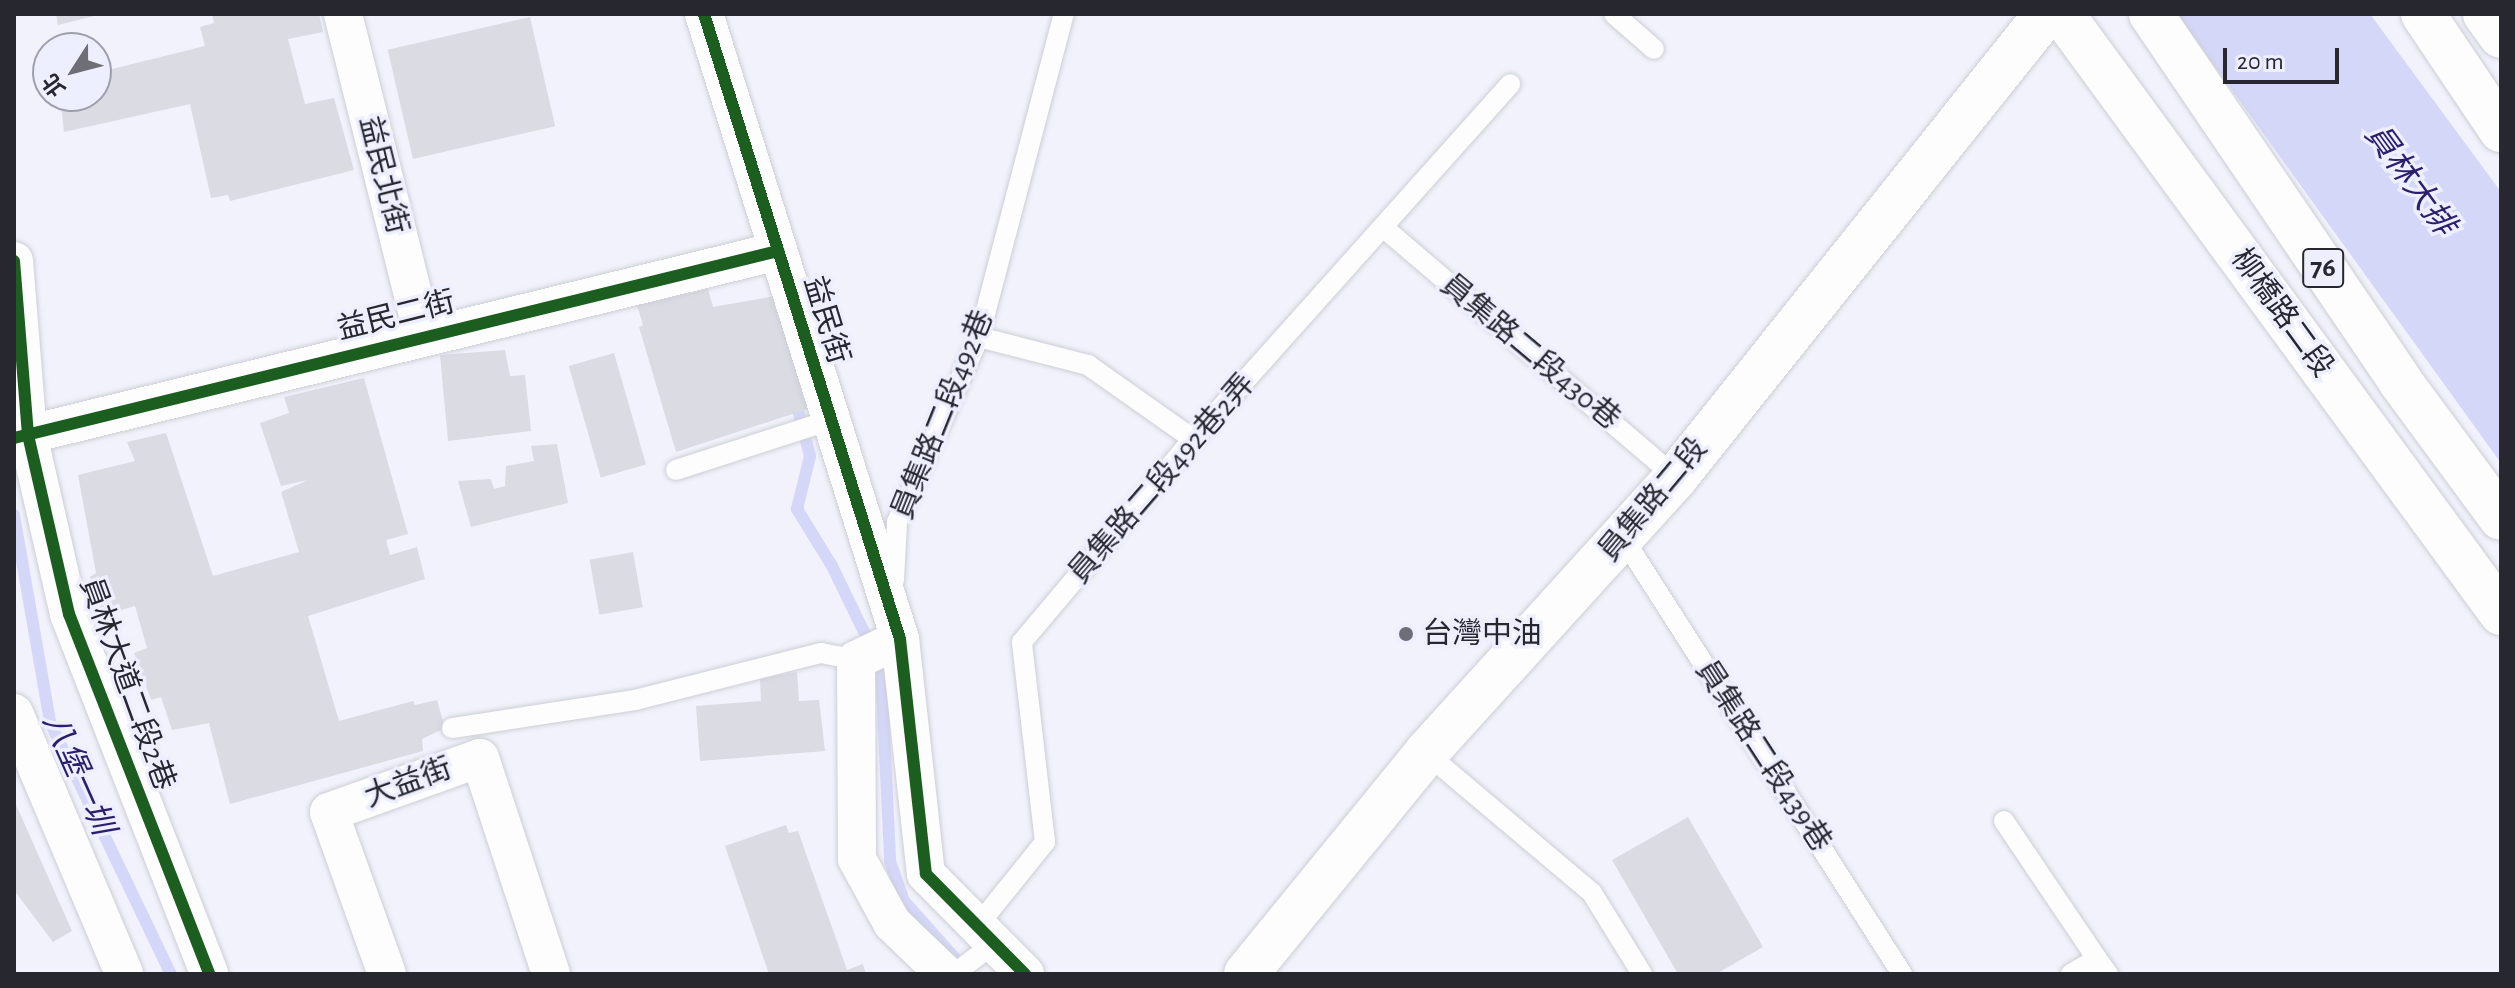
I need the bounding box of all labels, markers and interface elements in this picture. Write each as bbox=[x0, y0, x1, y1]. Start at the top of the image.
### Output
north arrow bbox=[32, 32, 112, 112]
scale bar bbox=[2227, 32, 2343, 82]
text: 20 m bbox=[2237, 50, 2284, 74]
text: 北 bbox=[39, 70, 70, 100]
street label: 益民北街 bbox=[351, 112, 415, 238]
water label: 員林大排 bbox=[2357, 117, 2463, 243]
street label: 柳橋路二段 bbox=[2223, 242, 2341, 384]
road number: 76 bbox=[2301, 244, 2345, 292]
street label: 員集路二段430巷 bbox=[1433, 267, 1627, 437]
street label: 益民街 bbox=[796, 272, 856, 368]
street label: 益民二街 bbox=[333, 284, 459, 348]
street label: 員集路二段492巷 bbox=[885, 305, 1001, 525]
street label: 員集路二段492巷2弄 bbox=[1061, 367, 1263, 591]
street label: 員集路二段 bbox=[1591, 431, 1715, 569]
street label: 員林大道二段2巷 bbox=[72, 573, 182, 795]
place label: 台灣中油 bbox=[1422, 616, 1542, 652]
marker: 台灣中油 bbox=[1397, 625, 1415, 643]
street label: 員集路二段439巷 bbox=[1688, 654, 1838, 858]
water label: 八堡一圳 bbox=[34, 708, 122, 840]
street label: 大益街 bbox=[360, 751, 456, 815]

